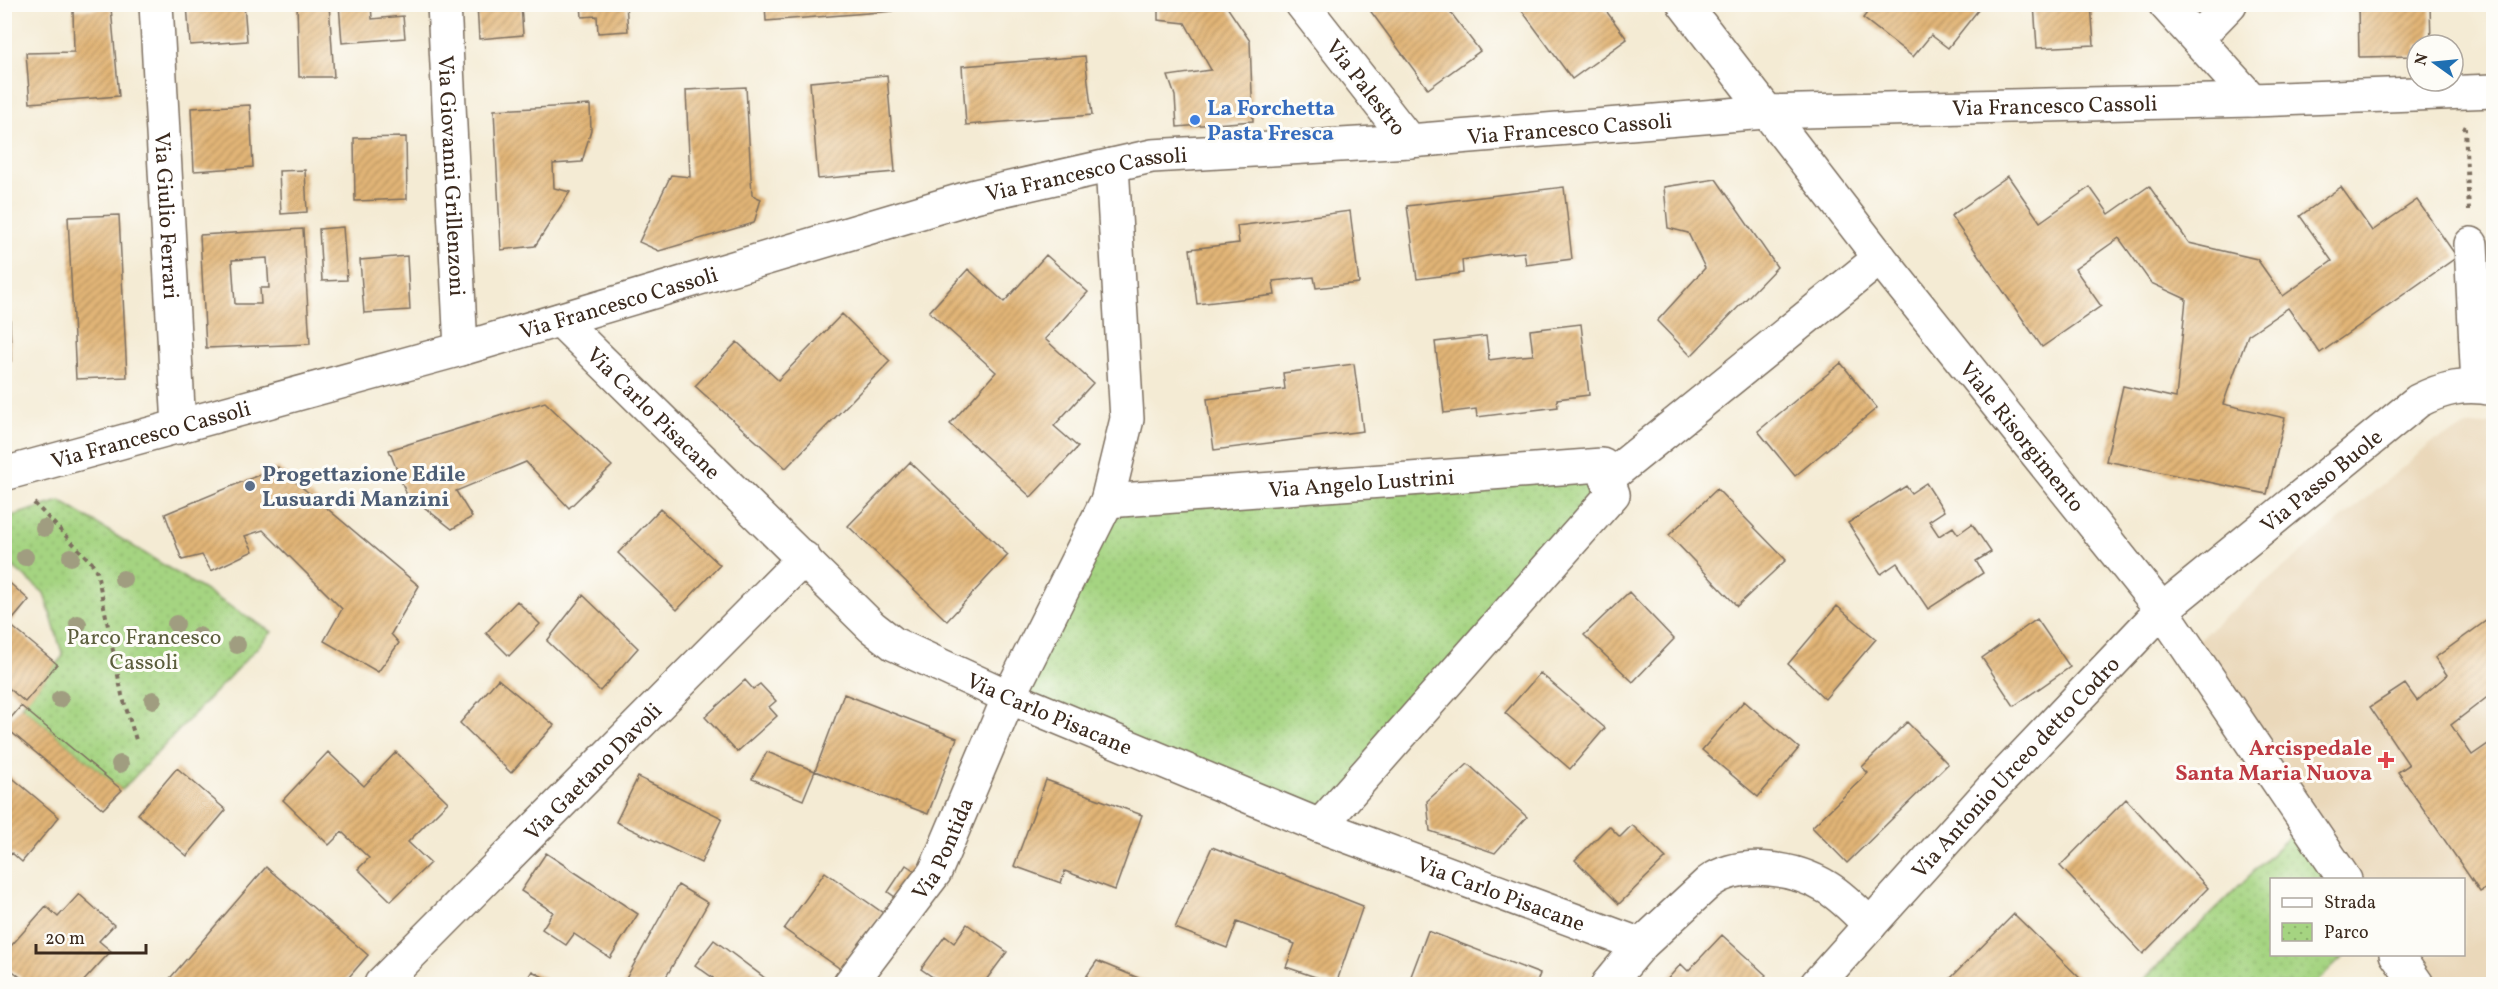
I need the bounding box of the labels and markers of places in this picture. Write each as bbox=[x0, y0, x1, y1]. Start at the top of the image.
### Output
place label: La Forchetta Pasta Fresca bbox=[1207, 94, 1335, 150]
marker: La Forchetta Pasta Fresca bbox=[1188, 113, 1202, 127]
place label: Progettazione Edile Lusuardi Manzini bbox=[262, 460, 465, 516]
marker: Progettazione Edile Lusuardi Manzini bbox=[243, 479, 257, 493]
place label: Arcispedale Santa Maria Nuova bbox=[2175, 734, 2372, 790]
marker: Arcispedale Santa Maria Nuova bbox=[2377, 751, 2395, 769]

